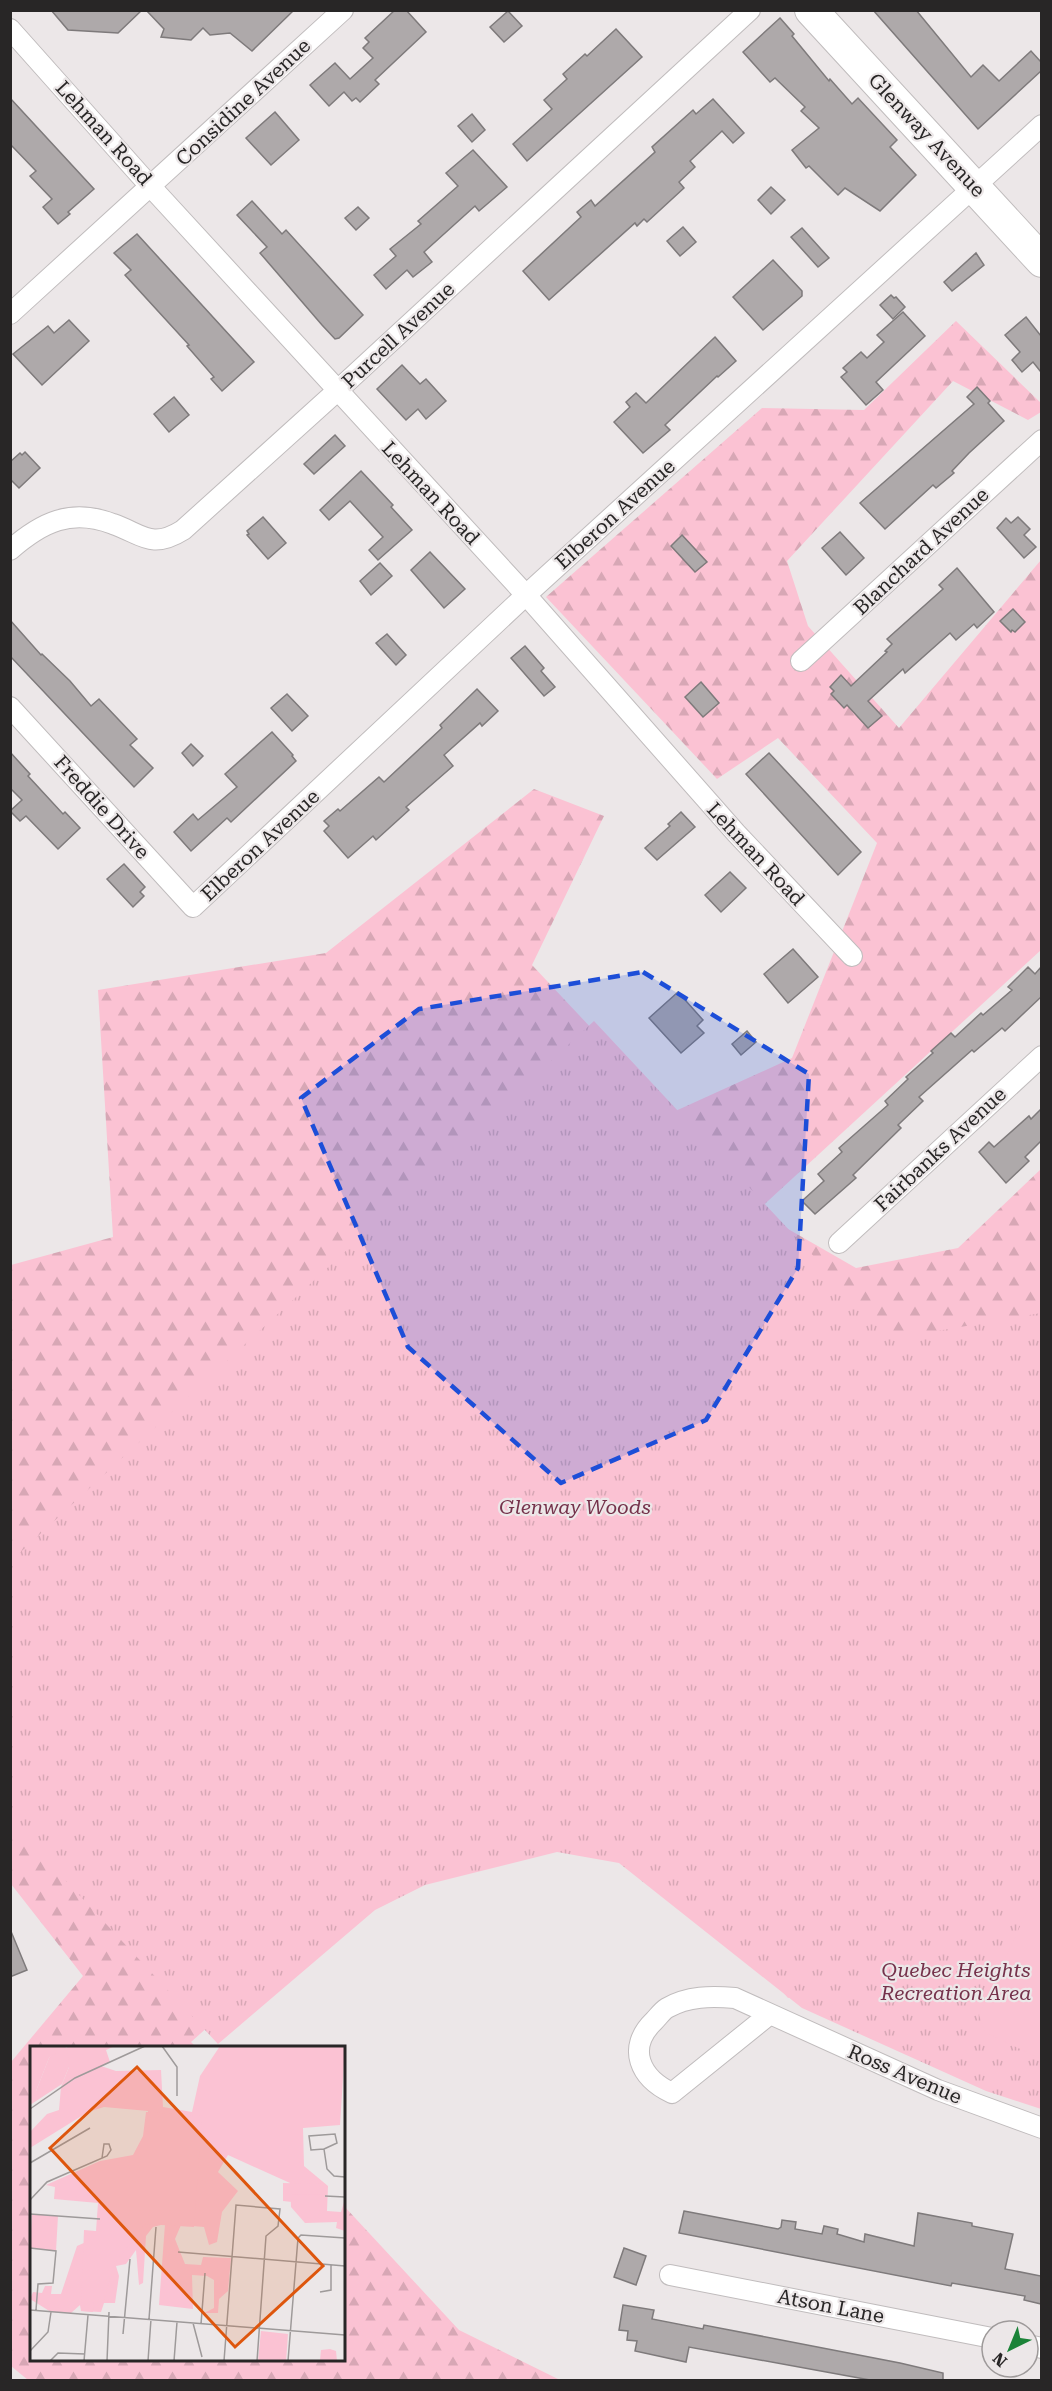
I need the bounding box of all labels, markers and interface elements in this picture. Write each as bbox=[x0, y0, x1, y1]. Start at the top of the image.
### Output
street label: Considine Avenue bbox=[171, 33, 315, 171]
street label: Glenway Avenue bbox=[863, 68, 991, 202]
street label: Lehman Road bbox=[51, 76, 157, 190]
street label: Purcell Avenue bbox=[337, 277, 459, 393]
street label: Lehman Road bbox=[377, 436, 485, 550]
street label: Elberon Avenue bbox=[550, 454, 680, 574]
street label: Blanchard Avenue bbox=[849, 482, 993, 620]
street label: Freddie Drive bbox=[49, 750, 155, 864]
street label: Elberon Avenue bbox=[196, 784, 324, 906]
street label: Lehman Road bbox=[702, 797, 810, 911]
street label: Fairbanks Avenue bbox=[869, 1082, 1011, 1216]
park label: Glenway Woods bbox=[499, 1495, 651, 1519]
park label: Quebec Heights Recreation Area bbox=[880, 1958, 1031, 2005]
street label: Ross Avenue bbox=[844, 2039, 966, 2109]
inset map bbox=[30, 2046, 345, 2361]
street label: Atson Lane bbox=[776, 2284, 886, 2328]
north arrow bbox=[980, 2319, 1040, 2379]
text: N bbox=[989, 2348, 1011, 2371]

